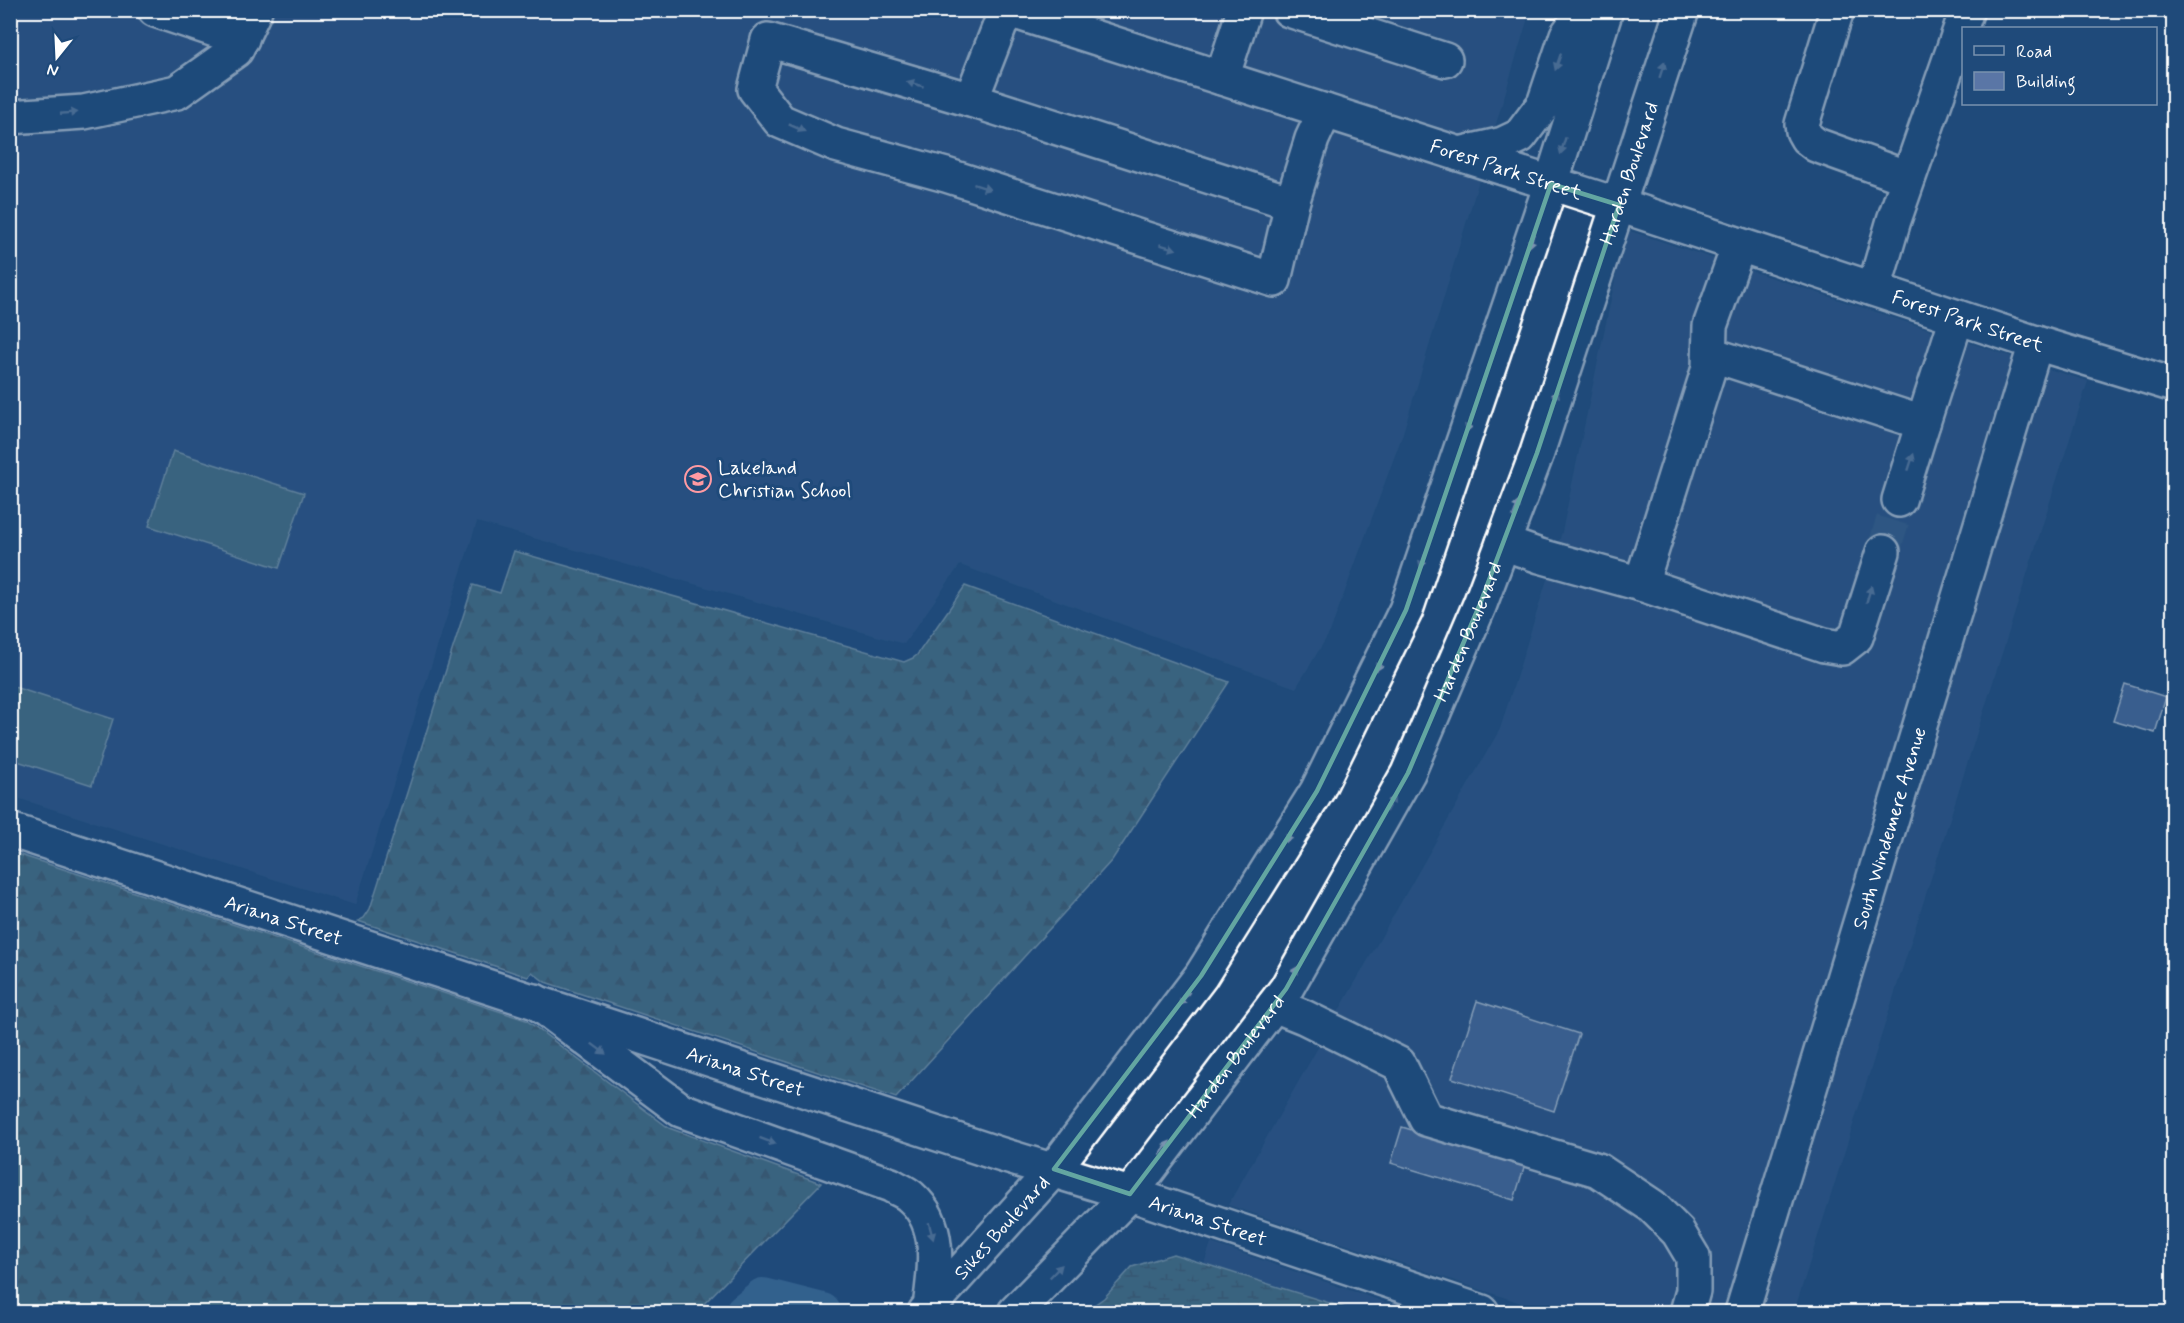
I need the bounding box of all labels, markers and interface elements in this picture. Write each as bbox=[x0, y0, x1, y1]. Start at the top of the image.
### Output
north arrow bbox=[27, 27, 87, 87]
legend bbox=[1962, 27, 2157, 105]
text: Road bbox=[2016, 40, 2052, 64]
one-way arrow bbox=[1553, 53, 1563, 71]
text: N bbox=[45, 58, 61, 81]
one-way arrow bbox=[1658, 61, 1668, 79]
text: Building bbox=[2016, 70, 2076, 96]
one-way arrow bbox=[906, 79, 924, 88]
street label: Harden Boulevard bbox=[1594, 99, 1666, 249]
one-way arrow bbox=[59, 108, 78, 118]
one-way arrow bbox=[788, 123, 806, 133]
street label: Forest Park Street bbox=[1426, 133, 1585, 207]
one-way arrow bbox=[1558, 137, 1567, 155]
one-way arrow bbox=[973, 183, 991, 192]
one-way arrow bbox=[1527, 230, 1536, 248]
one-way arrow bbox=[1159, 243, 1177, 252]
street label: Forest Park Street bbox=[1888, 284, 2047, 360]
one-way arrow bbox=[1551, 389, 1561, 407]
one-way arrow bbox=[1464, 415, 1474, 433]
one-way arrow bbox=[1907, 453, 1916, 471]
place label: Lakeland Christian School bbox=[718, 455, 851, 505]
school or university icon: Lakeland Christian School bbox=[683, 464, 713, 494]
one-way arrow bbox=[1511, 500, 1521, 518]
one-way arrow bbox=[1418, 551, 1428, 569]
street label: Harden Boulevard bbox=[1428, 558, 1510, 706]
one-way arrow bbox=[1865, 585, 1875, 603]
one-way arrow bbox=[1376, 654, 1385, 671]
street label: South Windemere Avenue bbox=[1847, 724, 1934, 933]
one-way arrow bbox=[1385, 796, 1395, 813]
one-way arrow bbox=[1284, 827, 1295, 843]
street label: Ariana Street bbox=[221, 889, 346, 953]
one-way arrow bbox=[1289, 966, 1299, 983]
street label: Harden Boulevard bbox=[1180, 990, 1292, 1124]
one-way arrow bbox=[1178, 991, 1190, 1006]
street label: Ariana Street bbox=[683, 1040, 808, 1104]
one-way arrow bbox=[591, 1042, 606, 1054]
one-way arrow bbox=[759, 1137, 777, 1147]
one-way arrow bbox=[1159, 1140, 1171, 1155]
street label: Sikes Boulevard bbox=[948, 1170, 1057, 1286]
street label: Ariana Street bbox=[1145, 1189, 1270, 1254]
one-way arrow bbox=[927, 1222, 937, 1240]
one-way arrow bbox=[1049, 1263, 1063, 1278]

